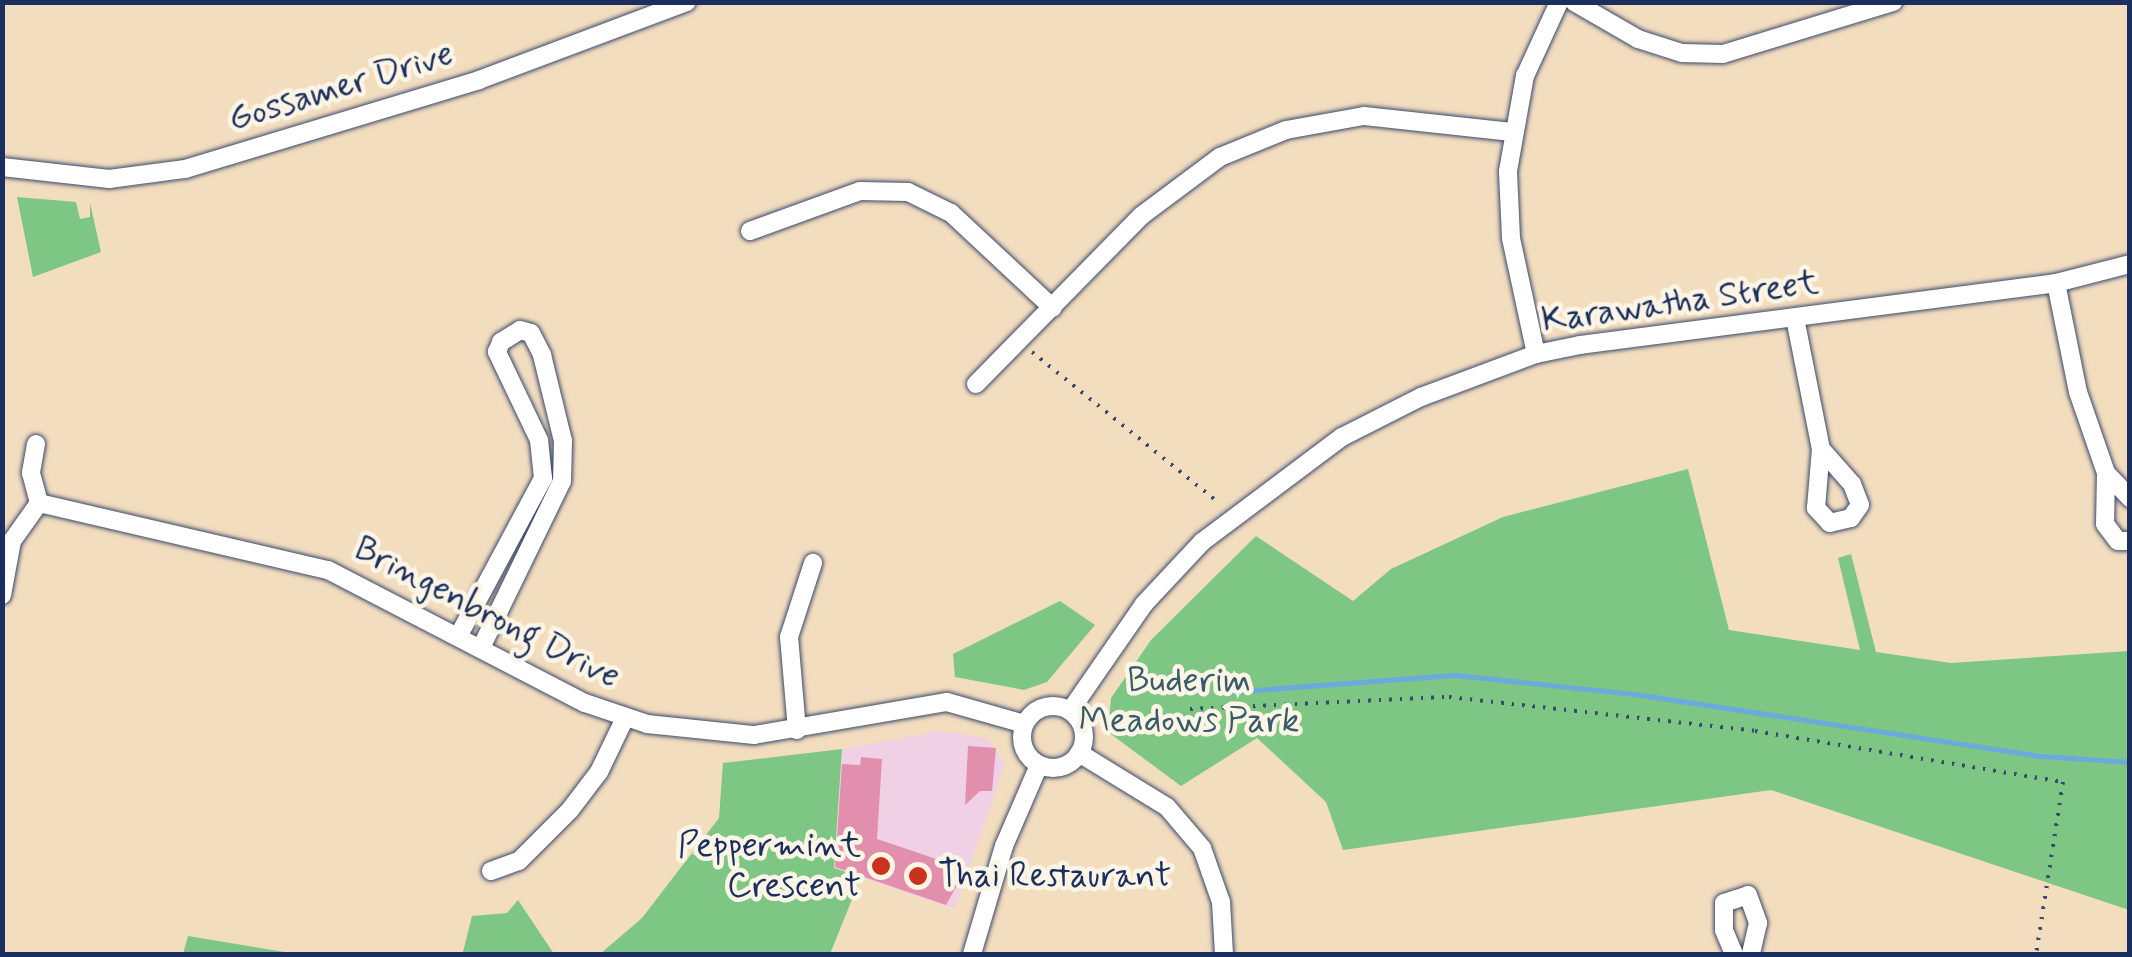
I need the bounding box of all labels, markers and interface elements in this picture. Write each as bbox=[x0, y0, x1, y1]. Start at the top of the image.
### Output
street label: Gossamer Drive bbox=[225, 33, 457, 141]
street label: Karawatha Street bbox=[1539, 262, 1821, 342]
street label: Bringenbrong Drive bbox=[348, 528, 626, 698]
park label: Buderim Meadows Park bbox=[1080, 660, 1298, 742]
place label: Peppermint Crescent bbox=[678, 825, 861, 907]
marker: Peppermint Crescent bbox=[870, 855, 892, 877]
place label: Thai Restaurant bbox=[938, 855, 1172, 897]
marker: Thai Restaurant bbox=[907, 865, 929, 887]

